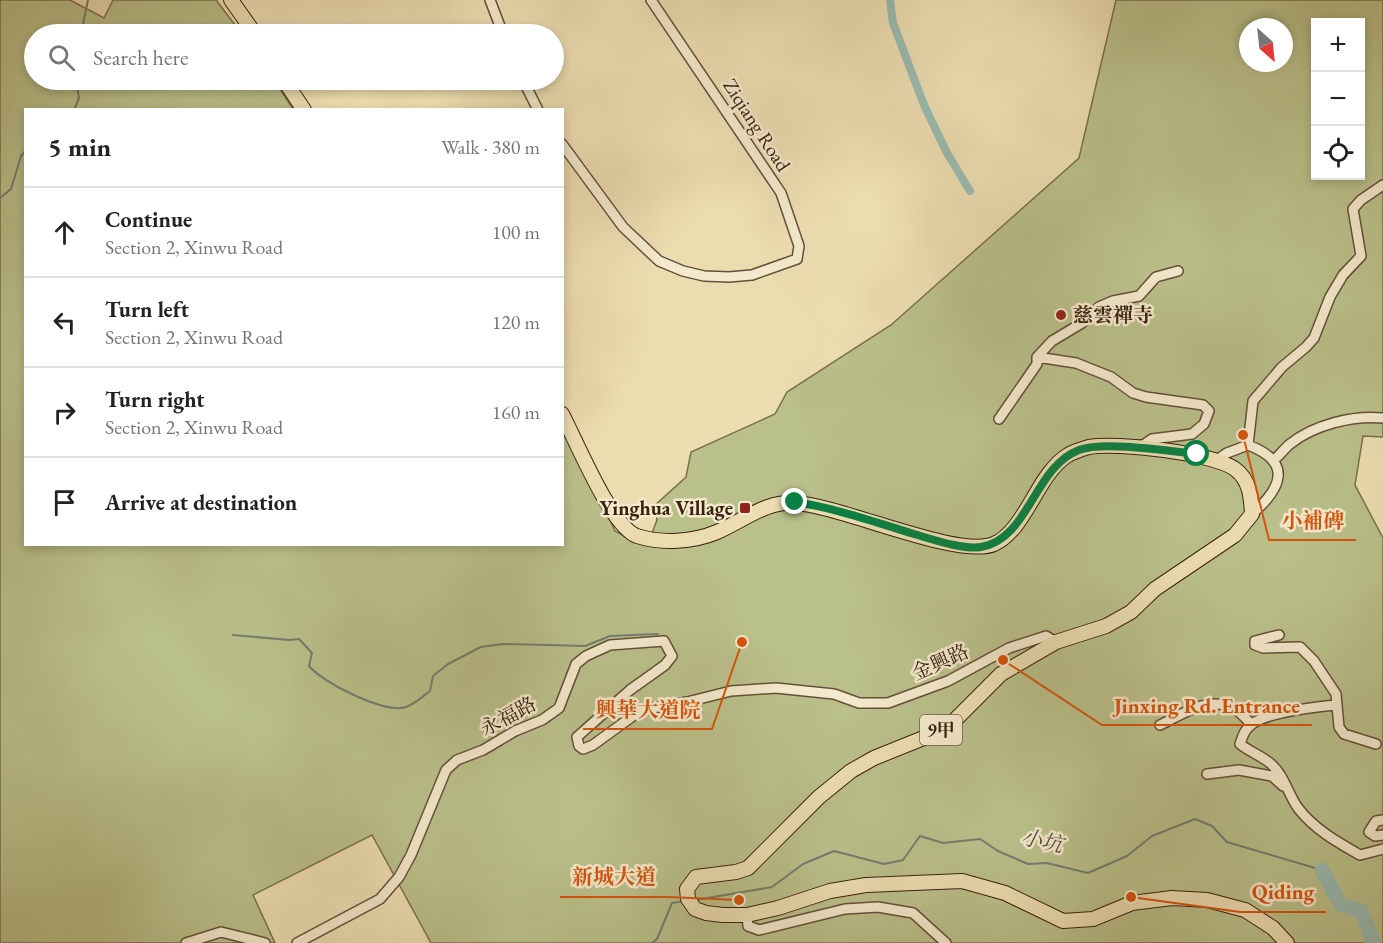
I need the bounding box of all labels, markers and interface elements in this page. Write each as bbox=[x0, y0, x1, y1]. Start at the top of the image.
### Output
north arrow bbox=[1239, 18, 1293, 72]
map controls bbox=[1311, 18, 1365, 180]
button: + bbox=[1311, 18, 1365, 72]
search box bbox=[24, 24, 564, 90]
icon: search bbox=[45, 41, 78, 74]
text: Search here bbox=[93, 43, 188, 72]
button: − bbox=[1311, 72, 1365, 126]
street label: Ziqiang Road bbox=[717, 74, 797, 177]
button: locate bbox=[1311, 126, 1365, 180]
text: 5 min bbox=[48, 130, 111, 164]
text: Walk · 380 m bbox=[441, 134, 540, 160]
text: Continue bbox=[105, 205, 192, 234]
icon: ahead bbox=[48, 216, 81, 249]
text: 100 m bbox=[492, 219, 540, 245]
text: Section 2, Xinwu Road bbox=[105, 234, 283, 260]
text: Turn left bbox=[105, 295, 189, 324]
place label: 慈雲禪寺 bbox=[1073, 302, 1153, 328]
icon: left bbox=[48, 306, 81, 339]
marker: 慈雲禪寺 bbox=[1054, 308, 1068, 322]
text: 120 m bbox=[492, 309, 540, 335]
text: Section 2, Xinwu Road bbox=[105, 324, 283, 350]
text: Turn right bbox=[105, 385, 204, 414]
icon: right bbox=[48, 396, 81, 429]
text: 160 m bbox=[492, 399, 540, 425]
text: Section 2, Xinwu Road bbox=[105, 414, 283, 440]
route start bbox=[1183, 440, 1209, 466]
icon: arrive bbox=[48, 486, 81, 519]
text: Arrive at destination bbox=[105, 488, 297, 517]
route end bbox=[781, 488, 807, 514]
place label: Yinghua Village bbox=[600, 495, 733, 521]
marker: Yinghua Village bbox=[738, 501, 752, 515]
callout: 小補碑 bbox=[1269, 501, 1356, 540]
text: 小補碑 bbox=[1282, 507, 1345, 534]
street label: 金興路 bbox=[907, 638, 973, 686]
callout: Jinxing Rd. Entrance bbox=[1102, 686, 1312, 725]
street label: 永福路 bbox=[475, 690, 541, 742]
callout: 興華大道院 bbox=[583, 690, 712, 729]
text: Jinxing Rd. Entrance bbox=[1112, 692, 1300, 719]
text: 興華大道院 bbox=[596, 696, 701, 723]
road number: 9甲 bbox=[920, 715, 962, 745]
water label: 小坑 bbox=[1019, 823, 1068, 859]
callout: 新城大道 bbox=[560, 858, 668, 897]
text: 新城大道 bbox=[572, 863, 656, 890]
callout: Qiding bbox=[1240, 873, 1326, 912]
text: Qiding bbox=[1252, 878, 1315, 905]

